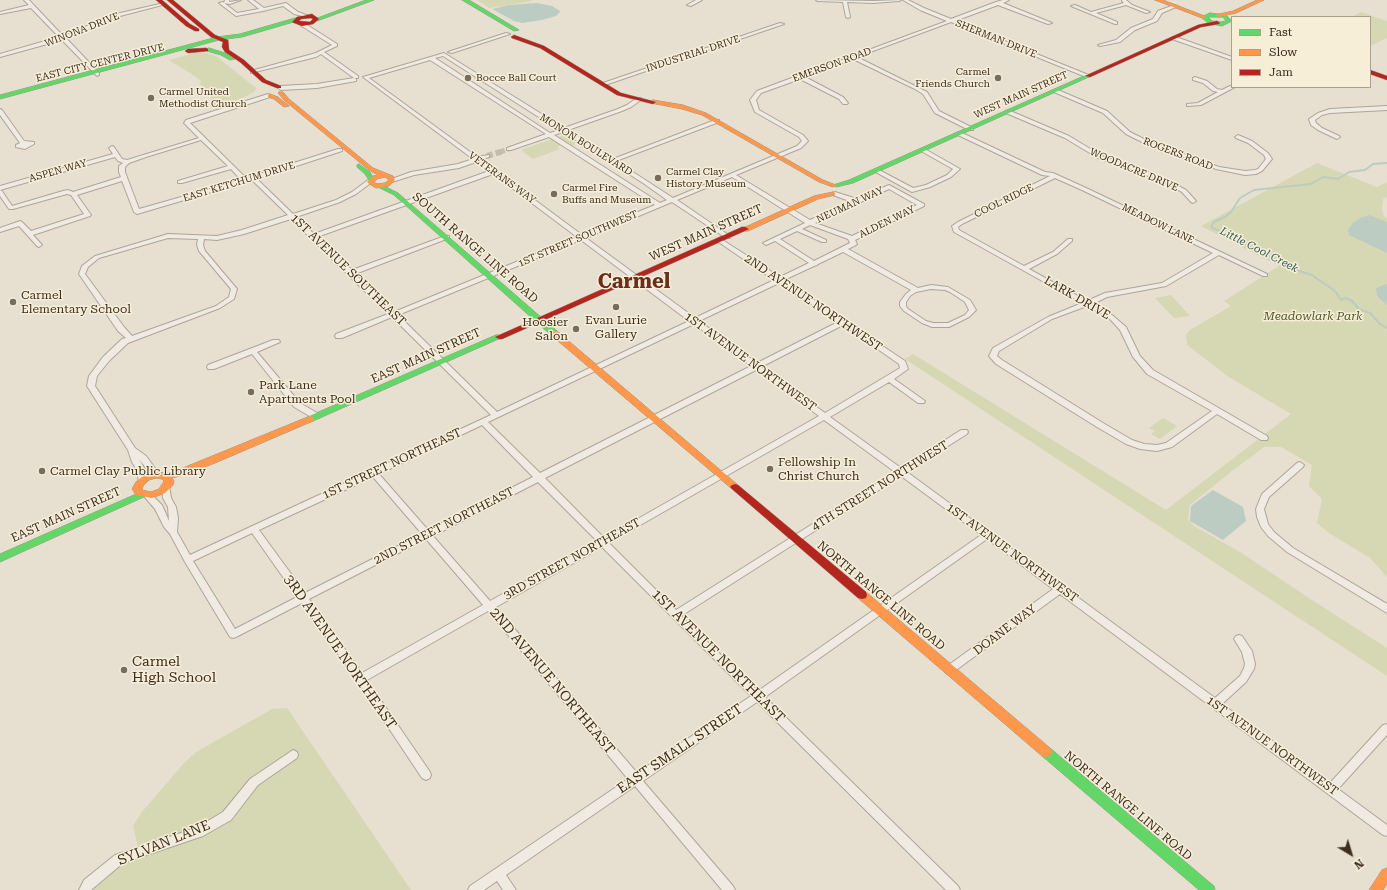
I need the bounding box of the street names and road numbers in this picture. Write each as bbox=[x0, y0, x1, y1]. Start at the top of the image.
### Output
street label: WINONA DRIVE bbox=[43, 10, 121, 50]
street label: SHERMAN DRIVE bbox=[954, 17, 1038, 61]
street label: INDUSTRIAL DRIVE bbox=[644, 33, 742, 75]
street label: EAST CITY CENTER DRIVE bbox=[35, 41, 165, 85]
street label: EMERSON ROAD bbox=[791, 45, 873, 85]
street label: WEST MAIN STREET bbox=[972, 69, 1070, 121]
street label: MONON BOULEVARD bbox=[537, 112, 635, 178]
street label: ROGERS ROAD bbox=[1141, 135, 1215, 173]
street label: WOODACRE DRIVE bbox=[1088, 146, 1180, 194]
street label: VETERANS WAY bbox=[466, 150, 538, 206]
street label: ASPEN WAY bbox=[28, 157, 88, 185]
street label: EAST KETCHUM DRIVE bbox=[182, 159, 296, 205]
street label: COOL RIDGE bbox=[972, 182, 1036, 220]
street label: NEUMAN WAY bbox=[815, 184, 885, 226]
street label: SOUTH RANGE LINE ROAD bbox=[409, 190, 541, 306]
street label: MEADOW LANE bbox=[1120, 201, 1196, 247]
street label: WEST MAIN STREET bbox=[647, 202, 765, 264]
street label: ALDEN WAY bbox=[857, 203, 917, 241]
street label: 1ST STREET SOUTHWEST bbox=[516, 208, 640, 270]
street label: 1ST AVENUE SOUTHEAST bbox=[287, 211, 409, 329]
street label: 2ND AVENUE NORTHWEST bbox=[741, 251, 885, 355]
street label: LARK DRIVE bbox=[1041, 273, 1113, 323]
street label: 1ST AVENUE NORTHWEST bbox=[681, 309, 819, 415]
street label: EAST MAIN STREET bbox=[369, 325, 483, 387]
street label: 1ST STREET NORTHEAST bbox=[320, 425, 464, 503]
street label: 4TH STREET NORTHWEST bbox=[809, 438, 951, 534]
street label: EAST MAIN STREET bbox=[9, 484, 123, 546]
street label: 2ND STREET NORTHEAST bbox=[371, 484, 517, 568]
street label: 1ST AVENUE NORTHWEST bbox=[943, 500, 1081, 606]
street label: 3RD STREET NORTHEAST bbox=[501, 515, 643, 603]
street label: NORTH RANGE LINE ROAD bbox=[814, 538, 948, 654]
street label: 3RD AVENUE NORTHEAST bbox=[280, 572, 400, 732]
street label: 1ST AVENUE NORTHEAST bbox=[648, 586, 788, 726]
street label: DOANE WAY bbox=[971, 602, 1039, 658]
street label: 2ND AVENUE NORTHEAST bbox=[486, 604, 618, 758]
street label: 1ST AVENUE NORTHWEST bbox=[1203, 693, 1341, 799]
street label: EAST SMALL STREET bbox=[614, 701, 746, 797]
street label: NORTH RANGE LINE ROAD bbox=[1061, 748, 1195, 864]
street label: SYLVAN LANE bbox=[115, 817, 213, 869]

